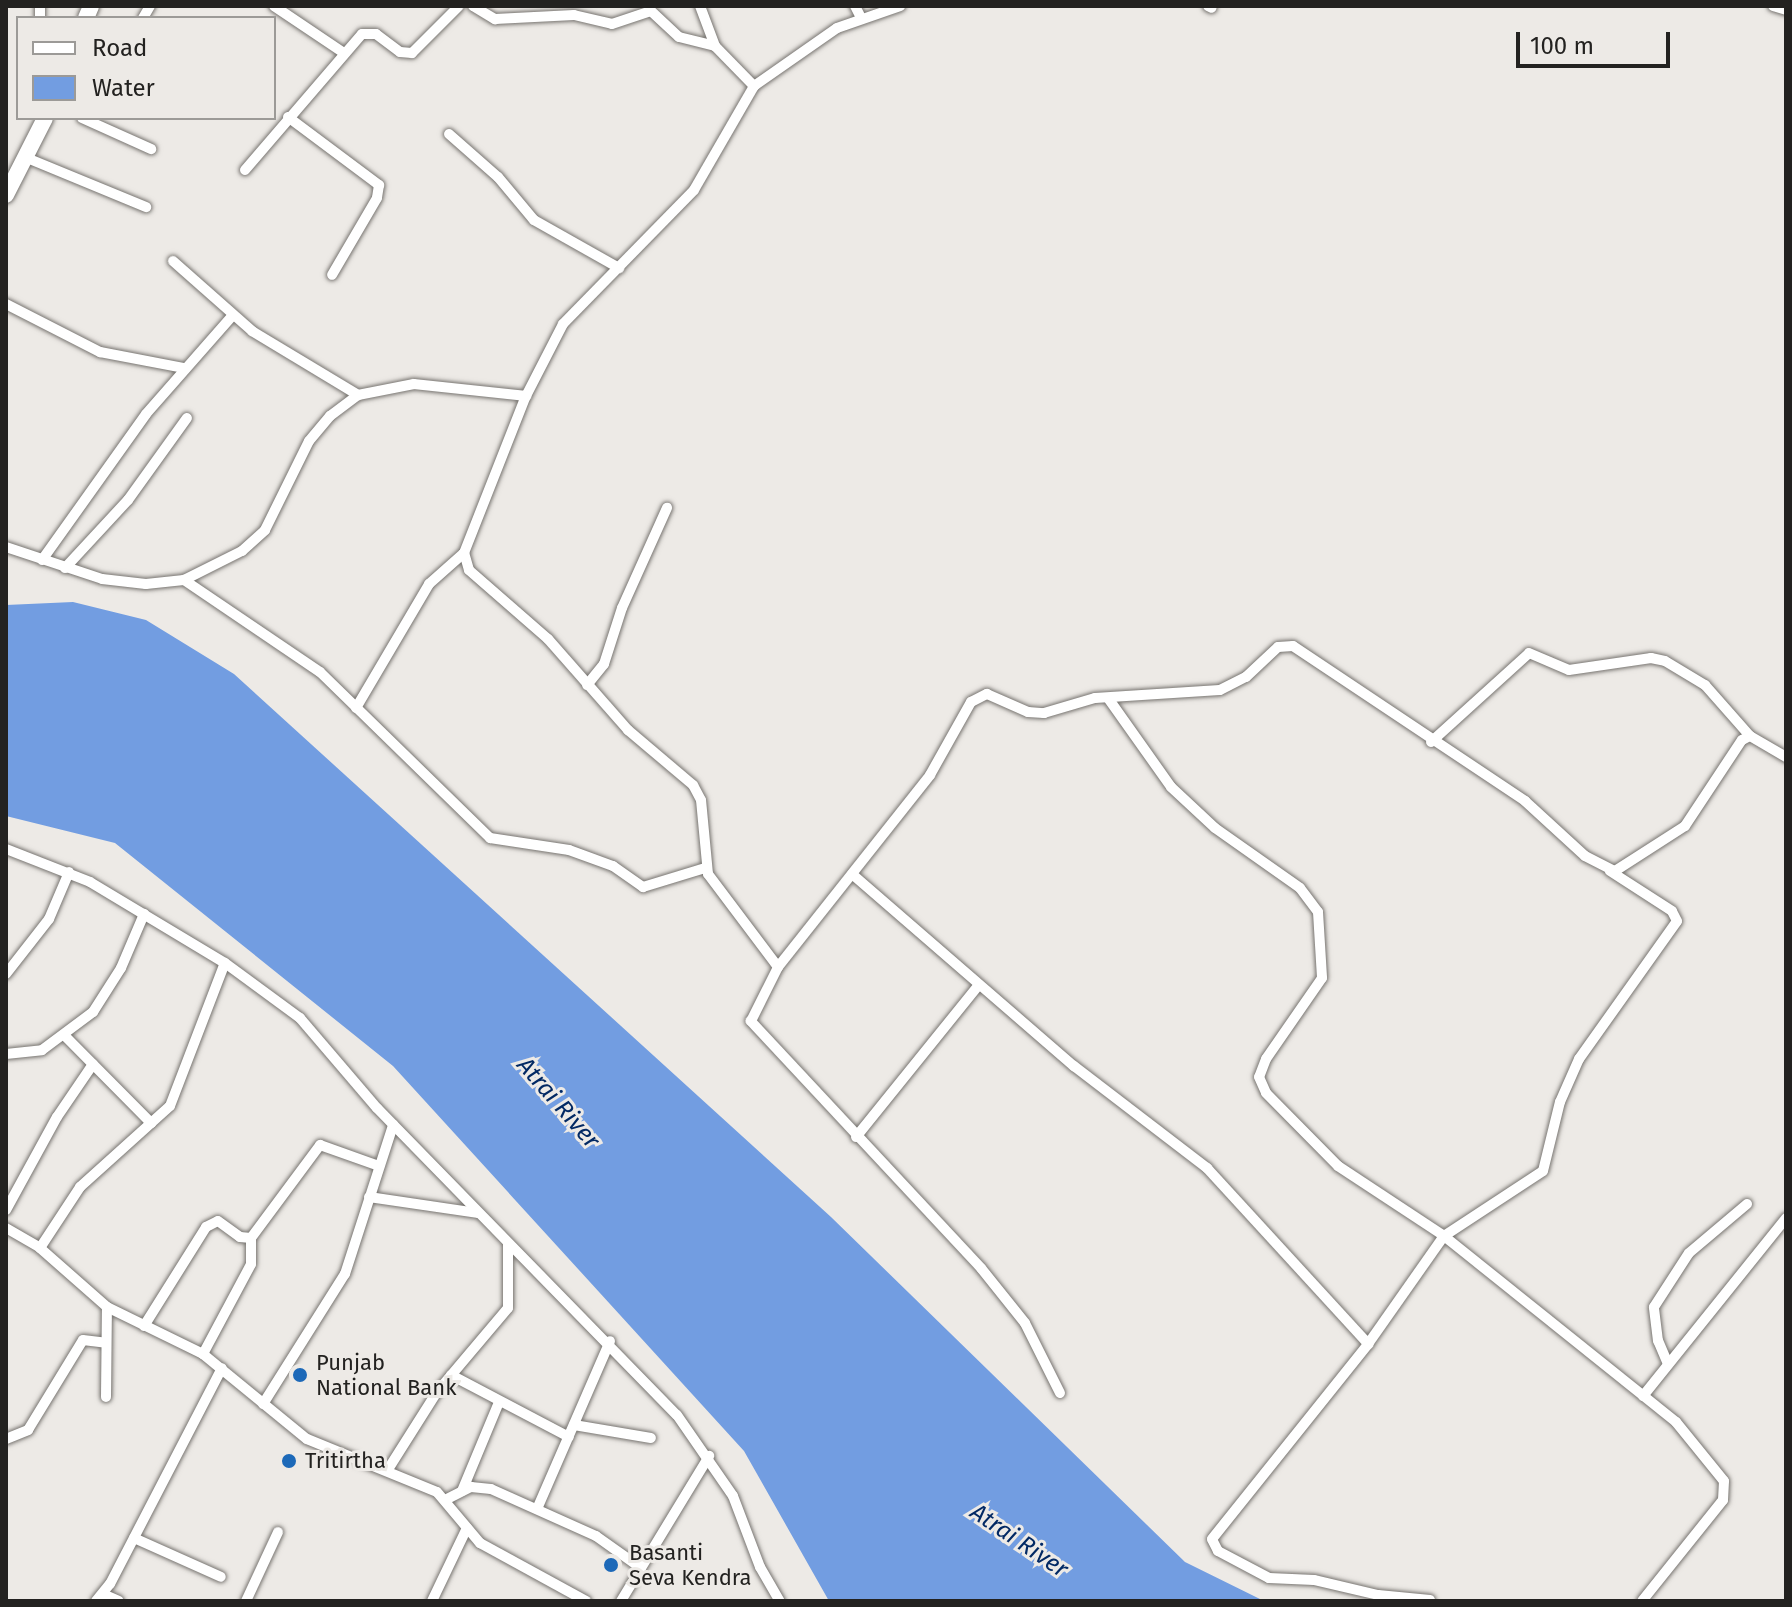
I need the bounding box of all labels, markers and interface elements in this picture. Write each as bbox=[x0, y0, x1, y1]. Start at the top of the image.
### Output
legend bbox=[16, 16, 276, 120]
scale bar bbox=[1520, 16, 1674, 66]
text: 100 m bbox=[1530, 32, 1594, 60]
text: Road bbox=[92, 34, 147, 62]
text: Water bbox=[92, 74, 155, 102]
water label: Atrai River bbox=[511, 1052, 605, 1154]
place label: Punjab National Bank bbox=[316, 1349, 456, 1400]
marker: Punjab National Bank bbox=[291, 1366, 309, 1384]
place label: Tritirtha bbox=[305, 1448, 386, 1474]
marker: Tritirtha bbox=[280, 1452, 298, 1470]
water label: Atrai River bbox=[965, 1498, 1073, 1584]
place label: Basanti Seva Kendra bbox=[629, 1539, 752, 1590]
marker: Basanti Seva Kendra bbox=[600, 1554, 622, 1576]

